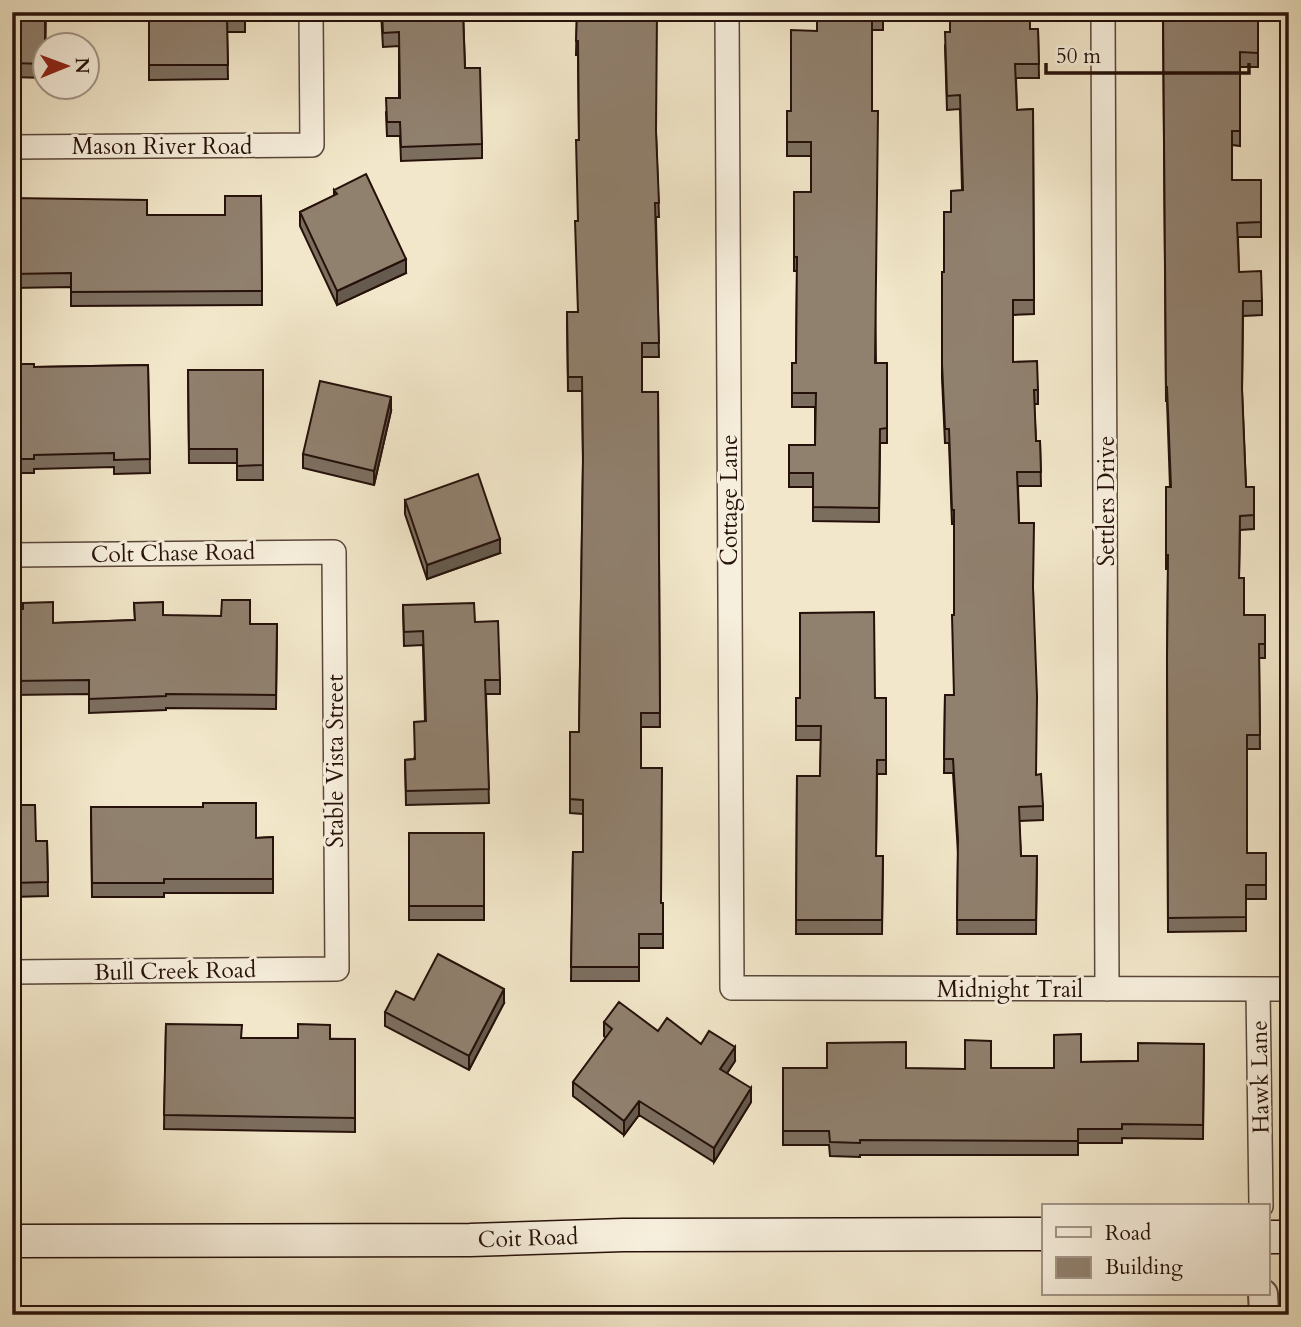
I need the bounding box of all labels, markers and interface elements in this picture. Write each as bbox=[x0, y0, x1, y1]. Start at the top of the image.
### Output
north arrow bbox=[32, 32, 102, 102]
scale bar bbox=[1046, 32, 1248, 76]
text: 50 m bbox=[1056, 42, 1101, 71]
text: N bbox=[69, 57, 95, 75]
street label: Mason River Road bbox=[72, 131, 253, 162]
street label: Cottage Lane bbox=[714, 434, 745, 566]
street label: Settlers Drive bbox=[1091, 436, 1122, 566]
street label: Colt Chase Road bbox=[91, 536, 256, 570]
street label: Stable Vista Street bbox=[320, 674, 351, 848]
street label: Bull Creek Road bbox=[94, 954, 257, 988]
street label: Midnight Trail bbox=[937, 974, 1083, 1005]
street label: Hawk Lane bbox=[1244, 1020, 1276, 1134]
legend bbox=[1042, 1204, 1270, 1296]
text: Road bbox=[1105, 1219, 1151, 1248]
street label: Coit Road bbox=[477, 1221, 580, 1255]
text: Building bbox=[1105, 1253, 1183, 1282]

